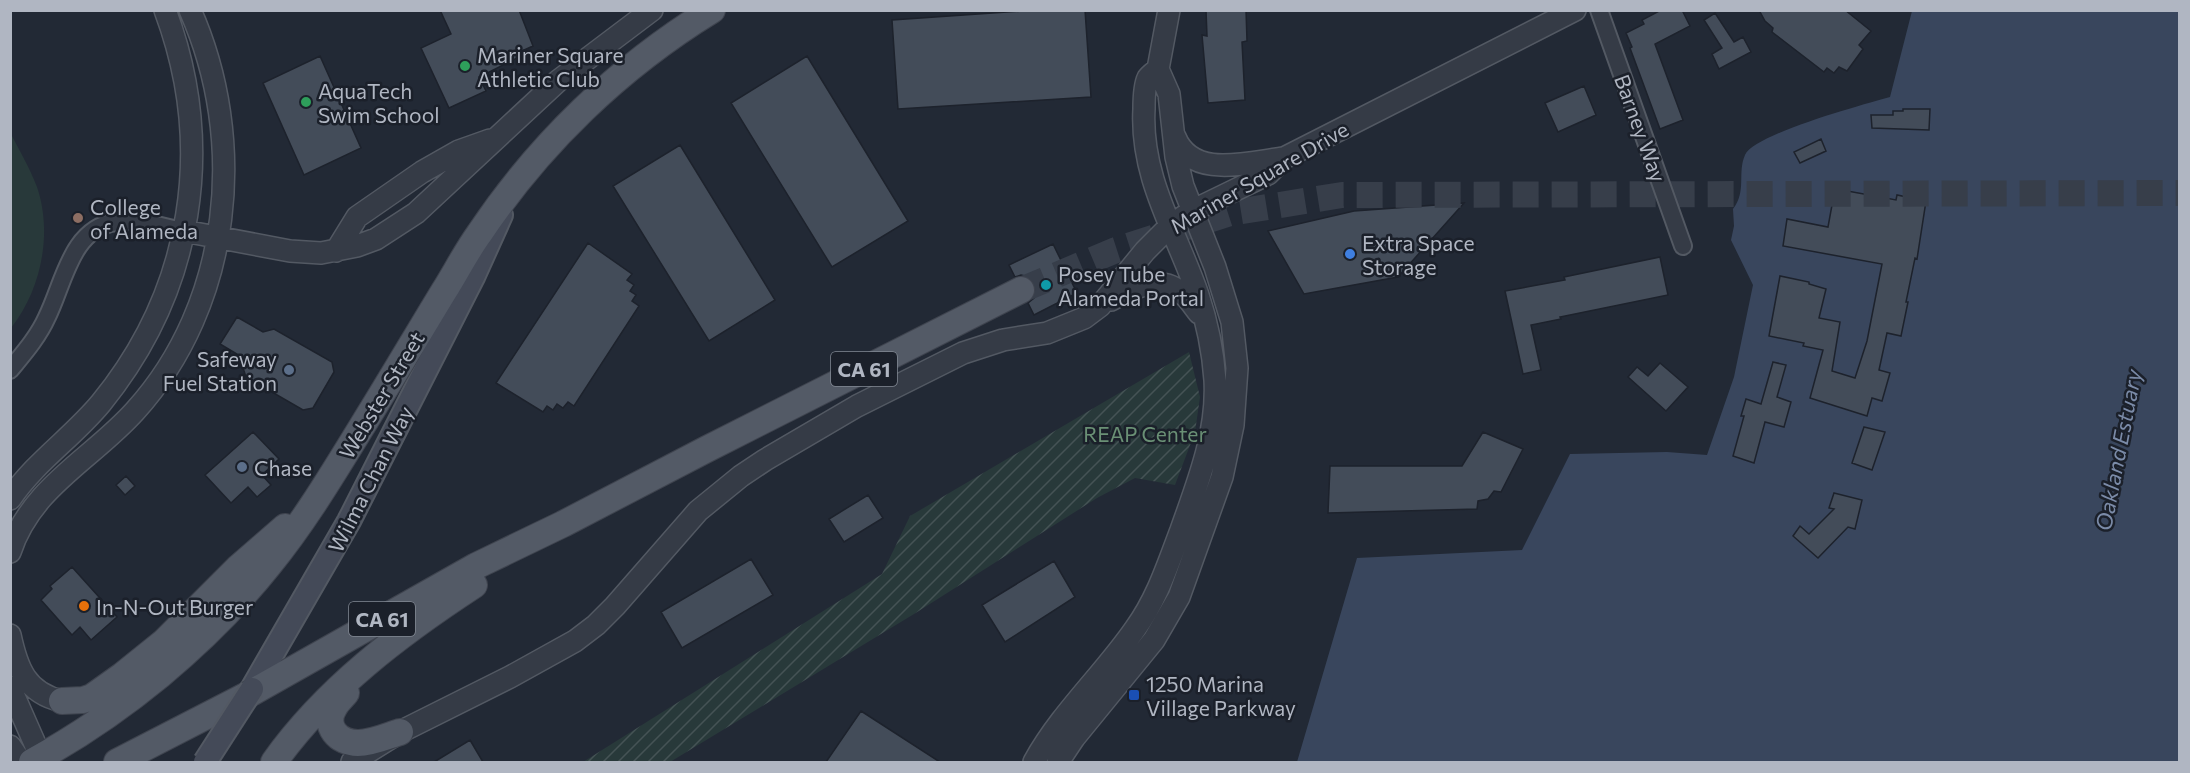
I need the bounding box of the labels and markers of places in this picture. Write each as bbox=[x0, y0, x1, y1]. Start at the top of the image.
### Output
place label: Mariner Square Athletic Club bbox=[477, 42, 624, 91]
marker: Mariner Square Athletic Club bbox=[458, 59, 472, 73]
place label: AquaTech Swim School bbox=[318, 78, 440, 127]
marker: AquaTech Swim School bbox=[299, 95, 313, 109]
place label: College of Alameda bbox=[90, 194, 198, 243]
marker: College of Alameda bbox=[71, 211, 85, 225]
place label: Extra Space Storage bbox=[1362, 230, 1475, 279]
marker: Extra Space Storage bbox=[1343, 247, 1357, 261]
place label: Posey Tube Alameda Portal bbox=[1058, 261, 1204, 310]
marker: Posey Tube Alameda Portal bbox=[1039, 278, 1053, 292]
place label: Safeway Fuel Station bbox=[163, 346, 277, 395]
marker: Safeway Fuel Station bbox=[282, 363, 296, 377]
place label: Chase bbox=[254, 455, 312, 480]
marker: Chase bbox=[235, 460, 249, 474]
place label: In-N-Out Burger bbox=[96, 594, 253, 619]
marker: In-N-Out Burger bbox=[77, 599, 91, 613]
place label: 1250 Marina Village Parkway bbox=[1146, 671, 1296, 720]
marker: 1250 Marina Village Parkway bbox=[1127, 688, 1141, 702]

